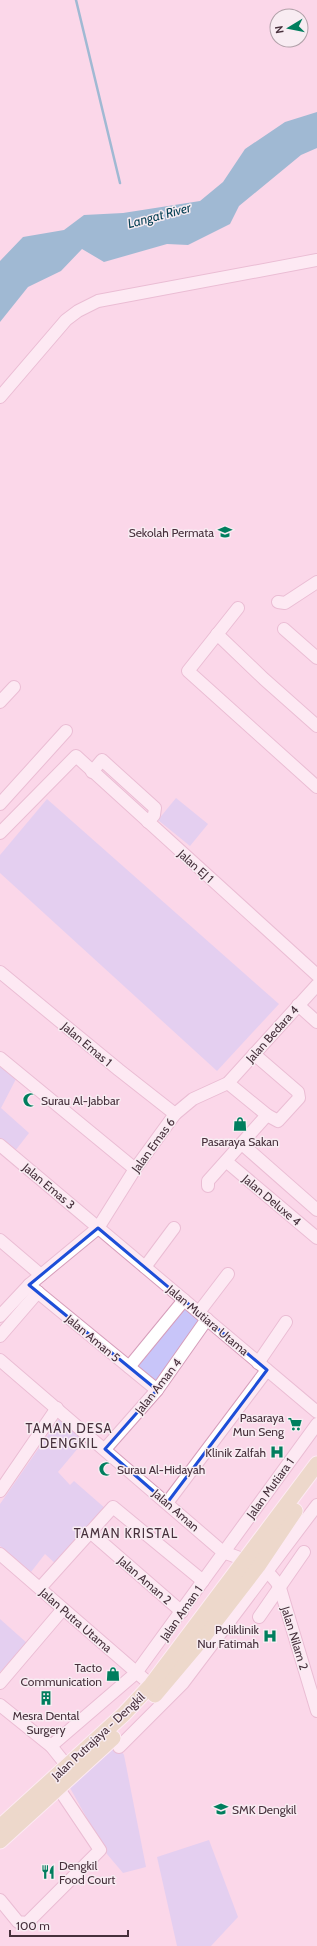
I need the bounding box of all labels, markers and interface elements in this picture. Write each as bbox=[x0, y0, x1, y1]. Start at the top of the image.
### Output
north arrow bbox=[269, 8, 309, 48]
text: N bbox=[272, 25, 287, 35]
water label: Langat River bbox=[126, 199, 193, 231]
school or university icon: Sekolah Permata bbox=[217, 524, 233, 540]
place label: Sekolah Permata bbox=[129, 525, 214, 540]
street label: Jalan EJ 1 bbox=[174, 845, 217, 886]
street label: Jalan Bedara 4 bbox=[242, 1002, 302, 1066]
street label: Jalan Emas 1 bbox=[58, 1018, 115, 1069]
mosque icon: Surau Al-Jabbar bbox=[22, 1092, 38, 1108]
place label: Surau Al-Jabbar bbox=[41, 1093, 120, 1108]
street label: Jalan Emas 6 bbox=[128, 1115, 178, 1176]
shop icon: Pasaraya Sakan bbox=[232, 1116, 248, 1132]
place label: Pasaraya Sakan bbox=[201, 1134, 279, 1149]
street label: Jalan Emas 3 bbox=[19, 1159, 78, 1212]
street label: Jalan Deluxe 4 bbox=[239, 1171, 304, 1229]
street label: Jalan Mutiara Utama bbox=[163, 1281, 252, 1359]
street label: Jalan Aman 5 bbox=[62, 1310, 123, 1365]
street label: Jalan Aman 4 bbox=[131, 1355, 184, 1418]
place label: Pasaraya Mun Seng bbox=[233, 1410, 285, 1439]
supermarket icon: Pasaraya Mun Seng bbox=[287, 1416, 303, 1432]
district label: TAMAN DESA DENGKIL bbox=[25, 1420, 113, 1451]
hospital icon: Klinik Zalfah bbox=[269, 1444, 285, 1460]
place label: Klinik Zalfah bbox=[205, 1445, 266, 1460]
street label: Jalan Mutiara 1 bbox=[242, 1455, 297, 1522]
mosque icon: Surau Al-Hidayah bbox=[98, 1461, 114, 1477]
place label: Surau Al-Hidayah bbox=[117, 1462, 205, 1477]
street label: Jalan Aman bbox=[149, 1485, 203, 1535]
district label: TAMAN KRISTAL bbox=[74, 1525, 178, 1541]
street label: Jalan Aman 2 bbox=[114, 1552, 175, 1607]
street label: Jalan Aman 1 bbox=[156, 1583, 205, 1644]
street label: Jalan Putra Utama bbox=[36, 1584, 115, 1656]
street label: Jalan Nilam 2 bbox=[278, 1603, 312, 1672]
place label: Poliklinik Nur Fatimah bbox=[197, 1622, 260, 1651]
hospital icon: Poliklinik Nur Fatimah bbox=[262, 1628, 278, 1644]
place label: Tacto Communication bbox=[21, 1660, 102, 1689]
shop icon: Tacto Communication bbox=[105, 1666, 121, 1682]
street label: Jalan Putrajaya - Dengkil bbox=[48, 1689, 148, 1784]
building icon: Mesra Dental Surgery bbox=[38, 1690, 54, 1706]
place label: Mesra Dental Surgery bbox=[13, 1708, 80, 1737]
school or university icon: SMK Dengkil bbox=[213, 1801, 229, 1817]
place label: SMK Dengkil bbox=[232, 1802, 297, 1817]
place label: Dengkil Food Court bbox=[59, 1858, 115, 1887]
restaurant icon: Dengkil Food Court bbox=[40, 1864, 56, 1880]
scale bar bbox=[10, 1912, 128, 1938]
text: 100 m bbox=[16, 1918, 50, 1933]

